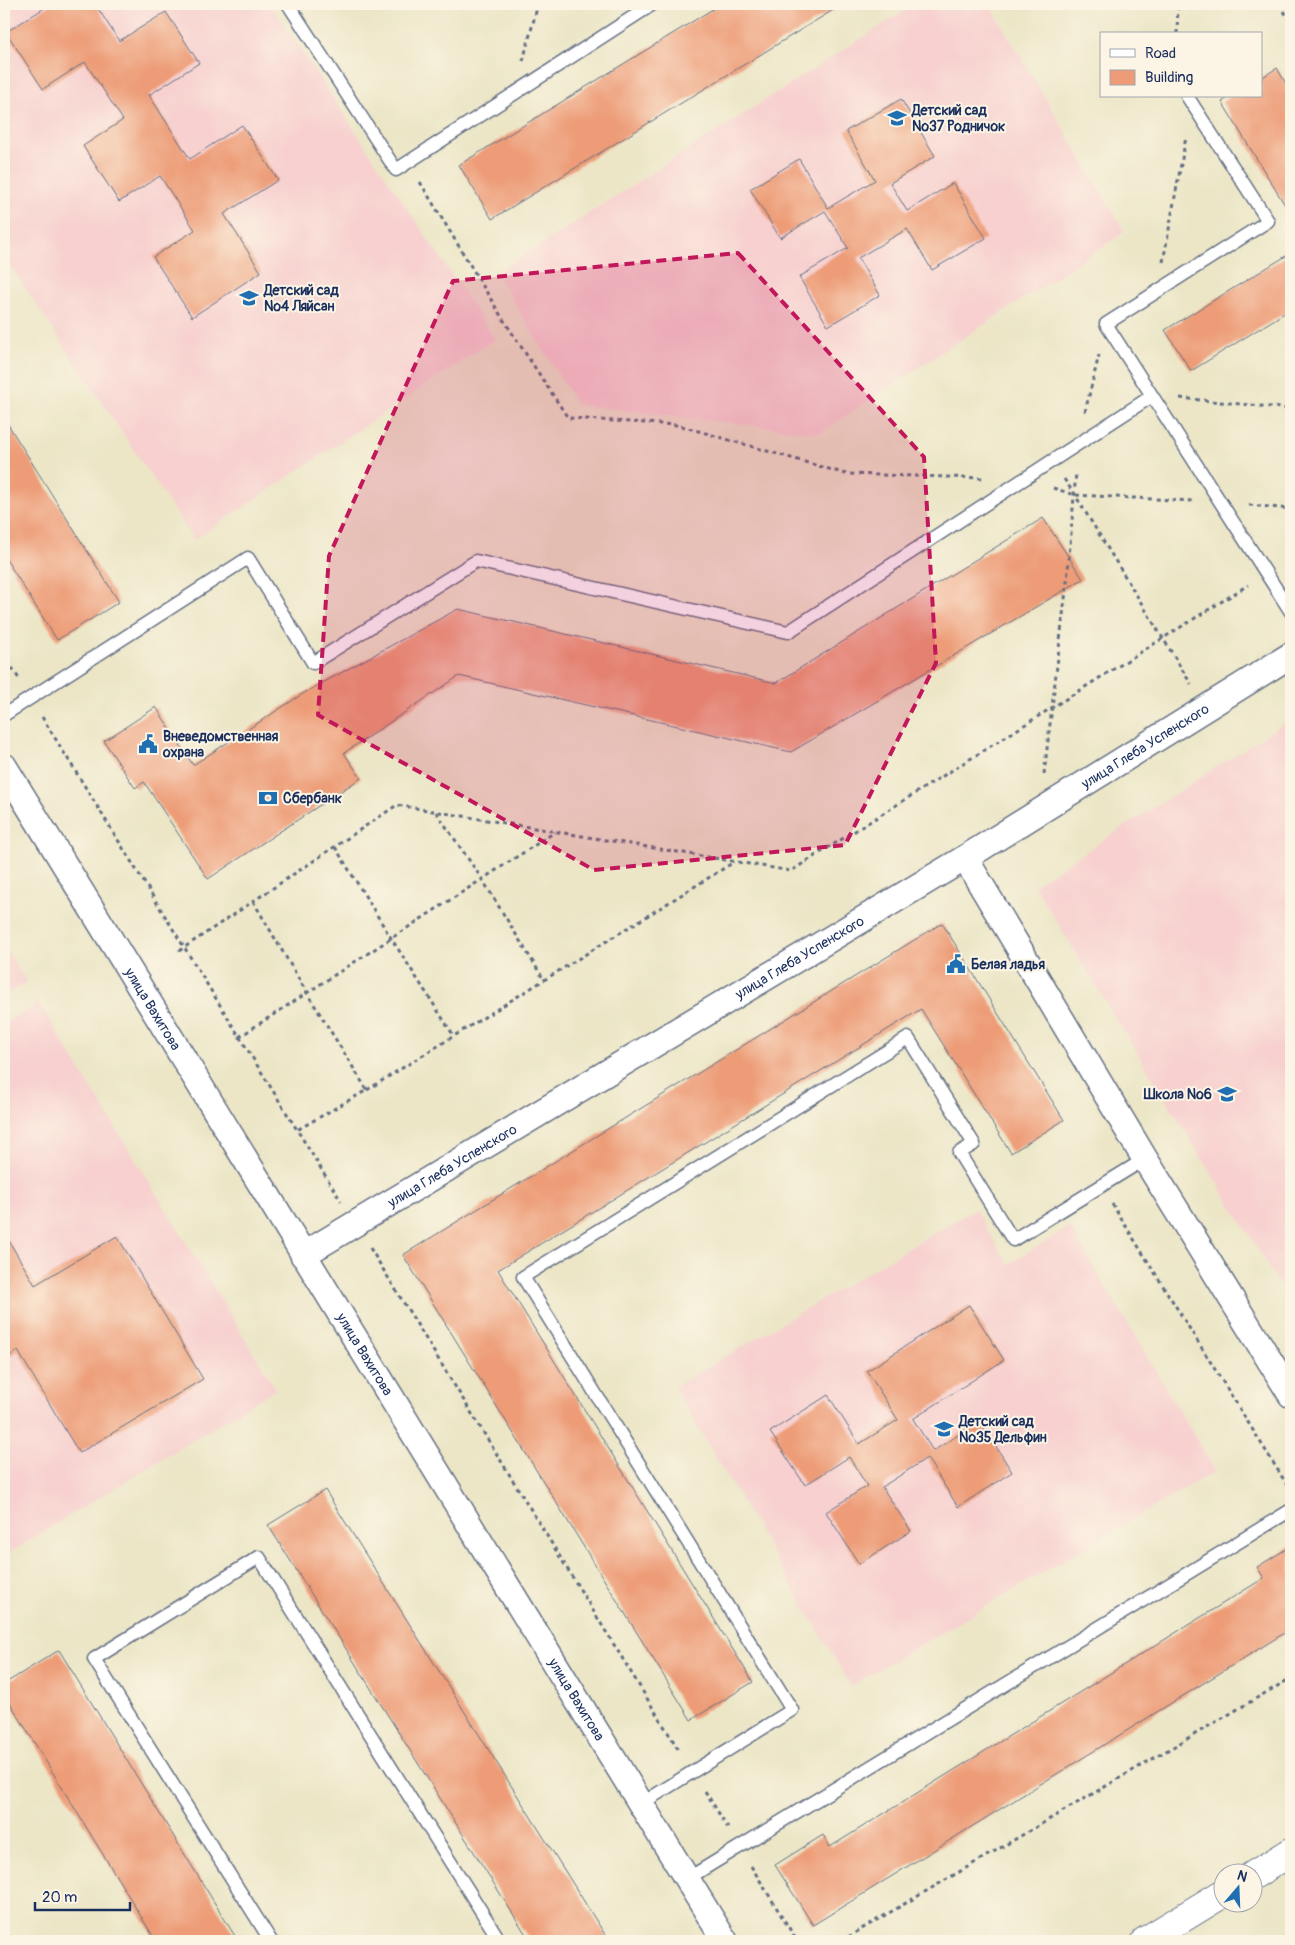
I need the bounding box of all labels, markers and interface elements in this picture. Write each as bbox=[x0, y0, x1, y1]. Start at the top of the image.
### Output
legend bbox=[1100, 32, 1262, 98]
text: Road bbox=[1145, 44, 1176, 63]
text: Building bbox=[1145, 68, 1193, 87]
place label: Детский сад №37 Родничок bbox=[911, 102, 1005, 135]
school or university icon: Детский сад №37 Родничок bbox=[886, 107, 908, 129]
place label: Детский сад №4 Ляйсан bbox=[263, 282, 339, 315]
school or university icon: Детский сад №4 Ляйсан bbox=[238, 287, 260, 309]
street label: улица Глеба Успенского bbox=[1077, 699, 1212, 793]
place label: Вневедомственная охрана bbox=[162, 728, 279, 761]
public building icon: Вневедомственная охрана bbox=[137, 733, 159, 755]
bank icon: Сбербанк bbox=[257, 787, 279, 809]
place label: Сбербанк bbox=[283, 790, 342, 807]
street label: улица Глеба Успенского bbox=[731, 912, 868, 1003]
public building icon: Белая ладья bbox=[945, 953, 967, 975]
place label: Белая ладья bbox=[971, 956, 1046, 973]
street label: улица Вахитова bbox=[121, 964, 185, 1053]
school or university icon: Школа №6 bbox=[1216, 1083, 1238, 1105]
place label: Школа №6 bbox=[1143, 1086, 1212, 1103]
street label: улица Глеба Успенского bbox=[384, 1120, 520, 1211]
street label: улица Вахитова bbox=[333, 1309, 397, 1398]
place label: Детский сад №35 Дельфин bbox=[958, 1413, 1047, 1446]
school or university icon: Детский сад №35 Дельфин bbox=[933, 1418, 955, 1440]
street label: улица Вахитова bbox=[544, 1654, 608, 1744]
north arrow bbox=[1212, 1862, 1262, 1912]
text: N bbox=[1235, 1867, 1249, 1886]
scale bar bbox=[35, 1880, 130, 1912]
text: 20 m bbox=[42, 1888, 77, 1907]

